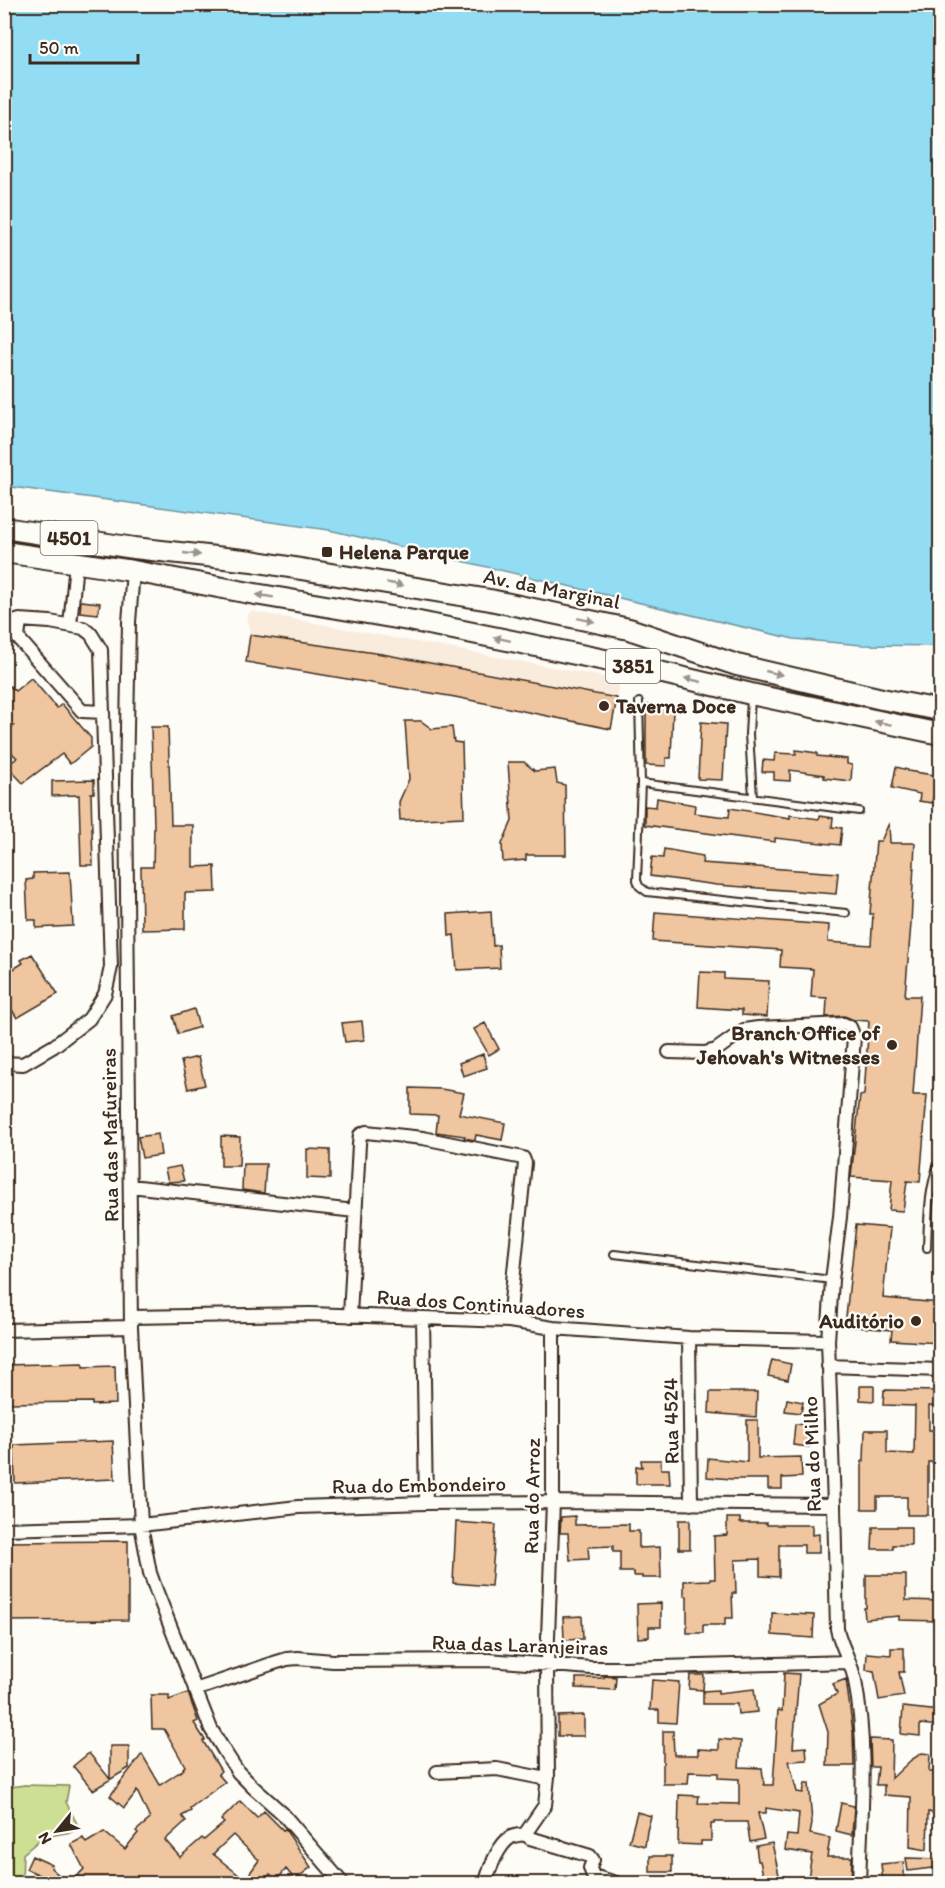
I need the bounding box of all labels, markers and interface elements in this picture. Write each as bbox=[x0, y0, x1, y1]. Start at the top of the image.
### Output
scale bar bbox=[30, 27, 138, 65]
text: 50 m bbox=[39, 37, 79, 59]
road number: 4501 bbox=[40, 521, 98, 555]
place label: Helena Parque bbox=[339, 539, 469, 565]
marker: Helena Parque bbox=[320, 545, 334, 559]
one-way arrow bbox=[182, 549, 201, 559]
street label: Av. da Marginal bbox=[481, 563, 623, 614]
one-way arrow bbox=[386, 579, 405, 588]
one-way arrow bbox=[256, 591, 275, 600]
one-way arrow bbox=[577, 616, 596, 625]
one-way arrow bbox=[492, 634, 511, 643]
road number: 3851 bbox=[606, 649, 660, 683]
one-way arrow bbox=[764, 669, 783, 679]
one-way arrow bbox=[684, 675, 702, 685]
place label: Taverna Doce bbox=[615, 693, 736, 718]
marker: Taverna Doce bbox=[597, 699, 611, 713]
one-way arrow bbox=[874, 717, 892, 727]
place label: Branch Office of Jehovah's Witnesses bbox=[696, 1020, 881, 1069]
marker: Branch Office of Jehovah's Witnesses bbox=[885, 1038, 899, 1052]
street label: Rua das Mafureiras bbox=[95, 1048, 124, 1222]
street label: Rua dos Continuadores bbox=[376, 1284, 586, 1323]
place label: Auditório bbox=[818, 1308, 904, 1333]
marker: Auditório bbox=[909, 1314, 923, 1328]
street label: Rua 4524 bbox=[657, 1377, 684, 1465]
street label: Rua do Milho bbox=[797, 1396, 826, 1512]
street label: Rua do Arroz bbox=[518, 1437, 545, 1554]
street label: Rua do Embondeiro bbox=[332, 1470, 506, 1499]
street label: Rua das Laranjeiras bbox=[431, 1629, 609, 1660]
north arrow bbox=[27, 1801, 87, 1861]
text: N bbox=[34, 1829, 55, 1848]

